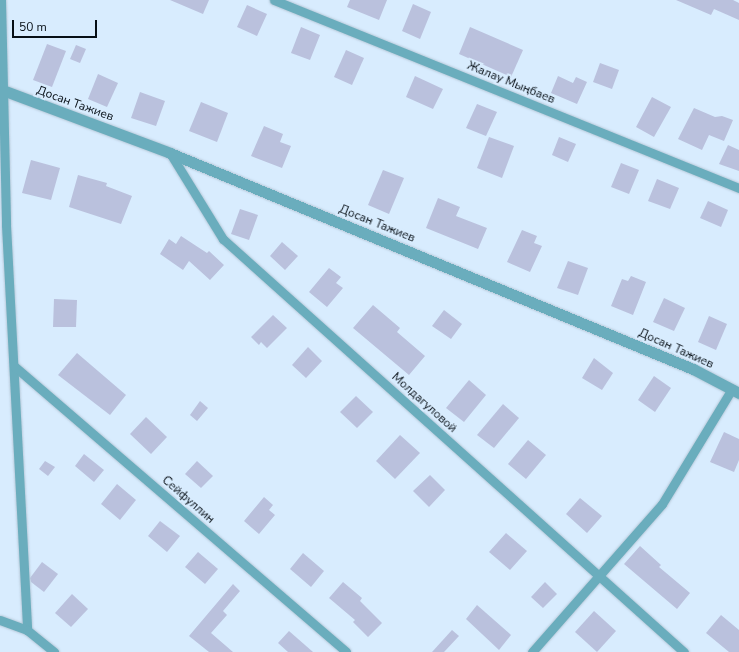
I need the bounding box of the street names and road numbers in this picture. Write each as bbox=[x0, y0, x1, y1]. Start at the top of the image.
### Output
street label: Жалау Мыңбаев bbox=[465, 59, 557, 107]
street label: Досан Тажиев bbox=[35, 83, 115, 125]
street label: Досан Тажиев bbox=[337, 202, 417, 246]
street label: Досан Тажиев bbox=[636, 326, 716, 372]
street label: Молдагуловой bbox=[388, 370, 460, 436]
street label: Сейфуллин bbox=[159, 473, 217, 527]

